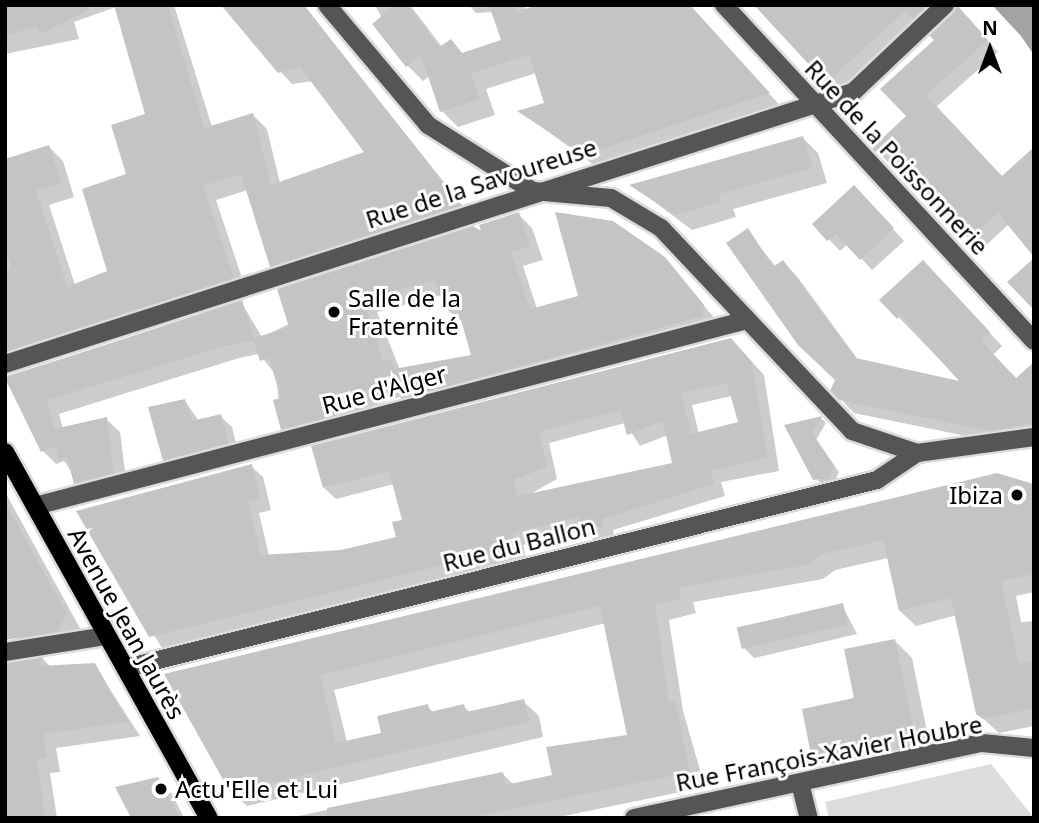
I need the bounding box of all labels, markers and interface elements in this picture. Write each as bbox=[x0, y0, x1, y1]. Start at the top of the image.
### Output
north arrow bbox=[955, 14, 1025, 84]
text: N bbox=[982, 15, 998, 41]
street label: Rue de la Poissonnerie bbox=[799, 54, 995, 260]
street label: Rue de la Savoureuse bbox=[362, 132, 600, 234]
place label: Salle de la Fraternité bbox=[348, 284, 461, 340]
marker: Salle de la Fraternité bbox=[326, 304, 342, 320]
street label: Rue d'Alger bbox=[319, 359, 449, 419]
place label: Ibiza bbox=[949, 481, 1003, 509]
marker: Ibiza bbox=[1009, 487, 1025, 503]
street label: Rue du Ballon bbox=[440, 511, 598, 577]
street label: Avenue Jean Jaurès bbox=[62, 522, 192, 724]
street label: Rue François-Xavier Houbre bbox=[673, 709, 985, 797]
place label: Actu'Elle et Lui bbox=[175, 775, 338, 803]
marker: Actu'Elle et Lui bbox=[153, 781, 169, 797]

